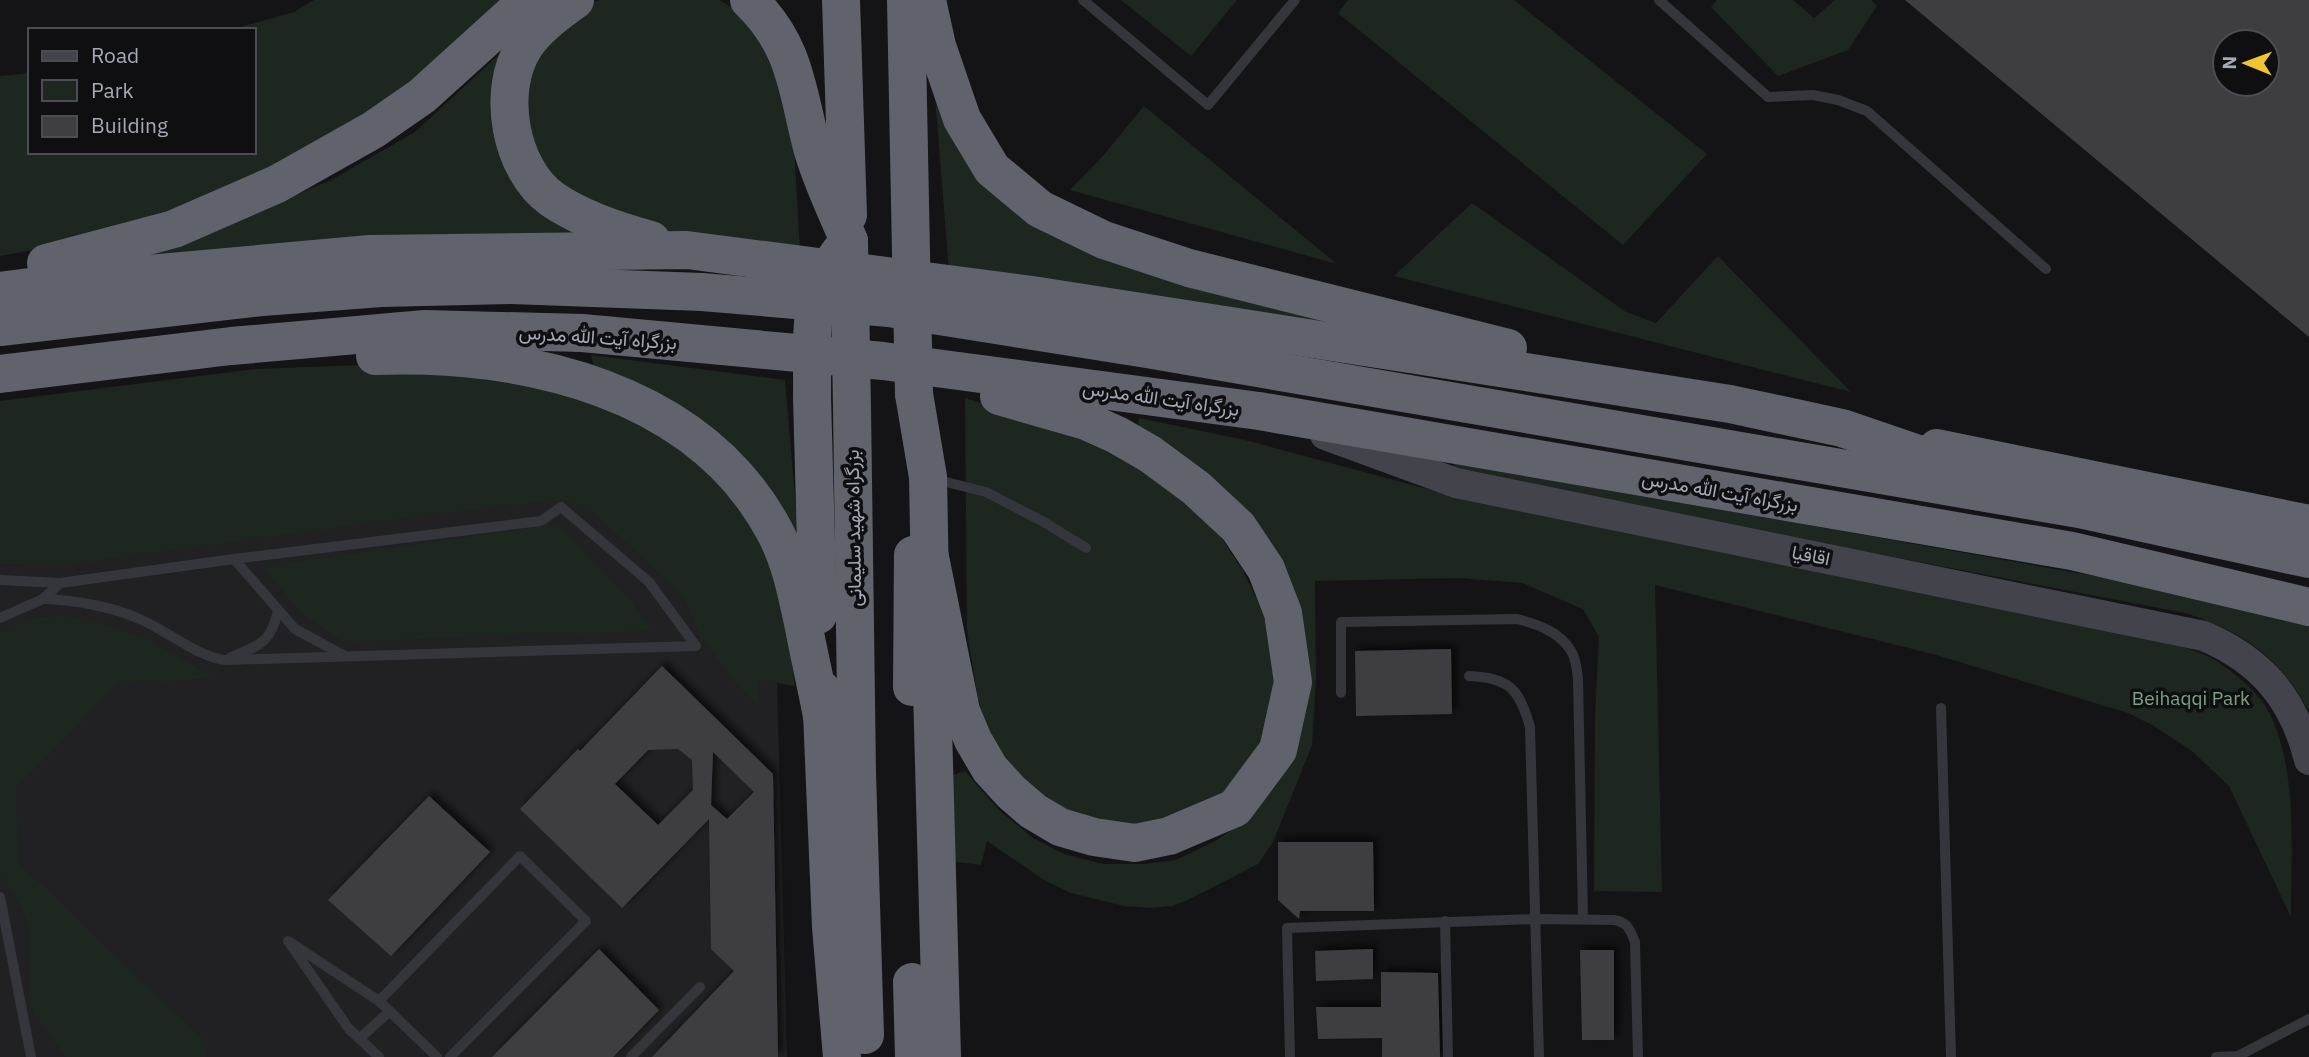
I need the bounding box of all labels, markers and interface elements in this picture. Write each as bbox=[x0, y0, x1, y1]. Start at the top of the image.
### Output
legend bbox=[28, 28, 256, 154]
north arrow bbox=[2211, 28, 2281, 98]
text: Road bbox=[91, 41, 139, 69]
text: N bbox=[2217, 56, 2241, 70]
text: Park bbox=[91, 76, 134, 104]
text: Building bbox=[91, 111, 168, 139]
street label: بزرگراه آیت الله مدرس bbox=[518, 320, 678, 354]
street label: بزرگراه آیت الله مدرس bbox=[1081, 375, 1241, 421]
street label: بزرگراه شهید سلیمانی bbox=[840, 449, 866, 607]
street label: بزرگراه آیت الله مدرس bbox=[1640, 465, 1800, 517]
street label: اقاقیا bbox=[1790, 540, 1832, 570]
park label: Beihaqqi Park bbox=[2132, 686, 2250, 710]

